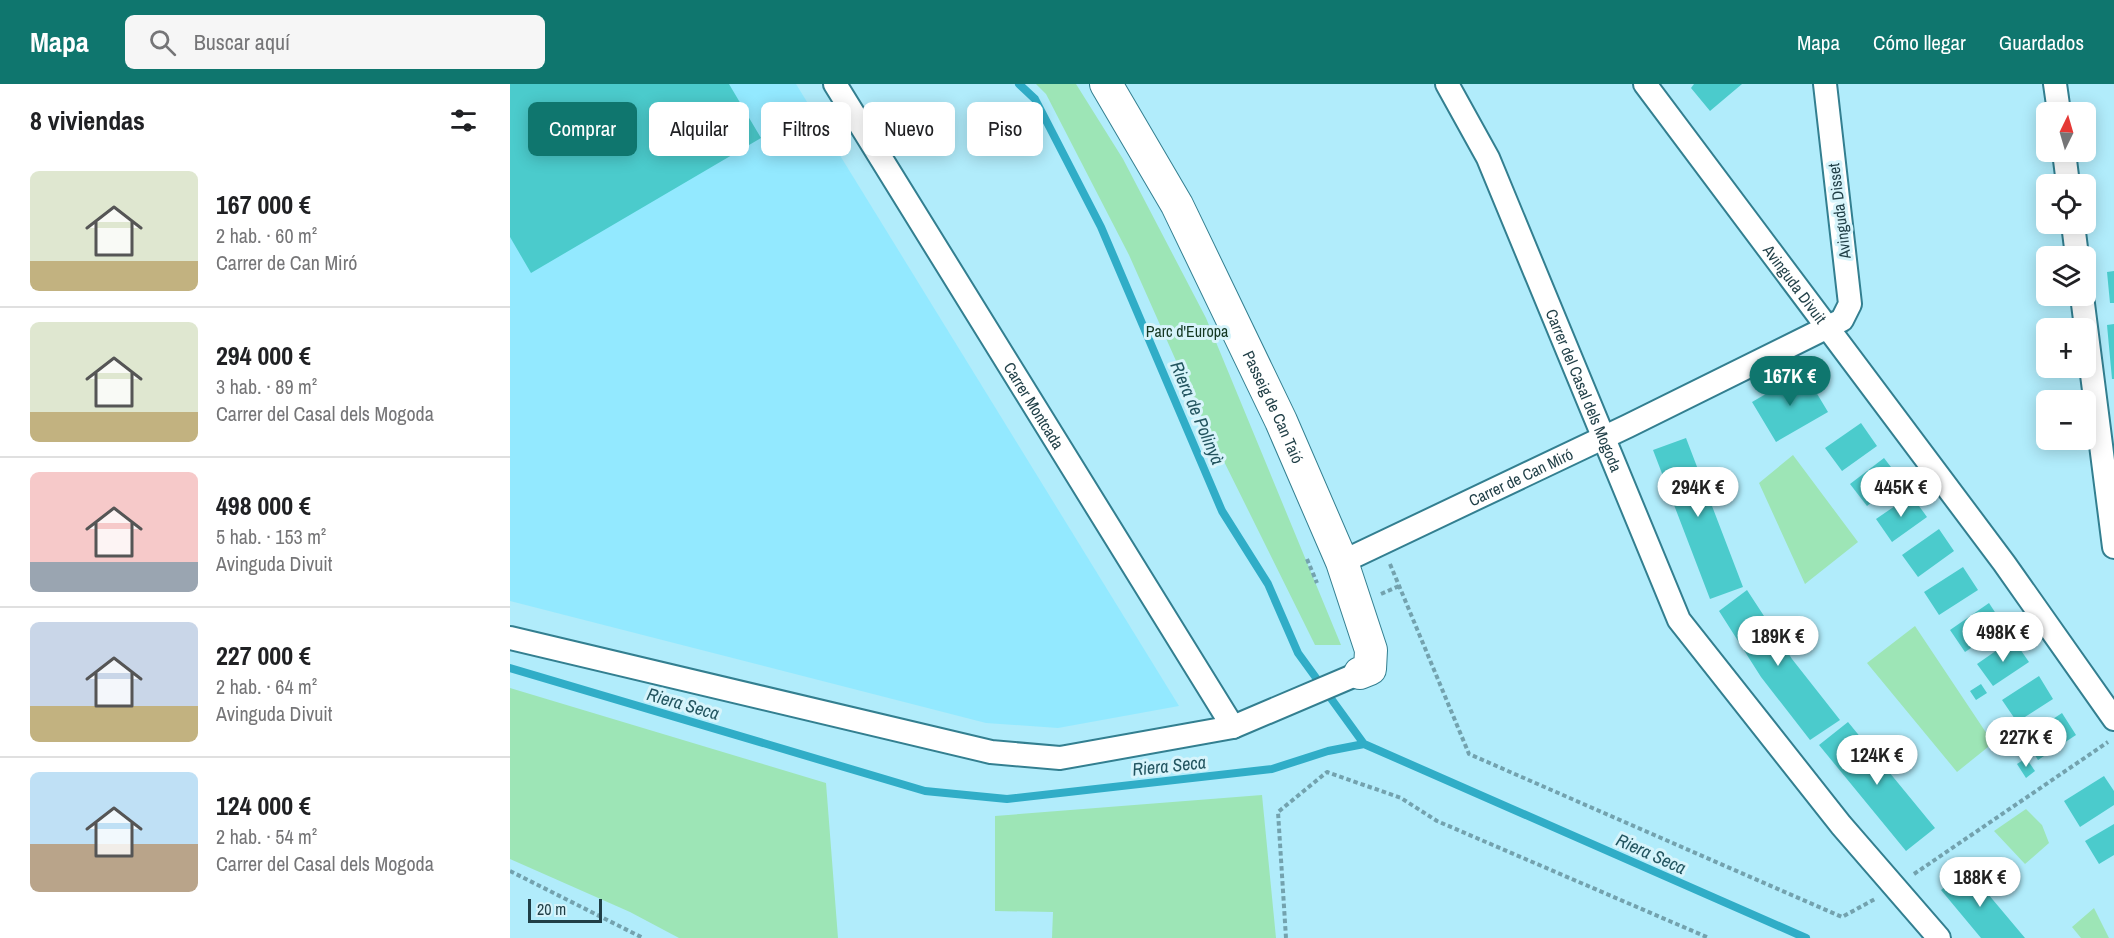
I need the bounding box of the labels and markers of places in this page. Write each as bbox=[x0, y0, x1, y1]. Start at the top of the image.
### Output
pin: 167K € bbox=[1741, 356, 1839, 407]
pin: 294K € bbox=[1649, 467, 1747, 518]
pin: 445K € bbox=[1852, 467, 1950, 518]
pin: 498K € bbox=[1954, 612, 2052, 663]
pin: 189K € bbox=[1729, 616, 1827, 667]
pin: 227K € bbox=[1977, 717, 2075, 768]
pin: 124K € bbox=[1828, 735, 1926, 786]
pin: 188K € bbox=[1931, 857, 2029, 908]

